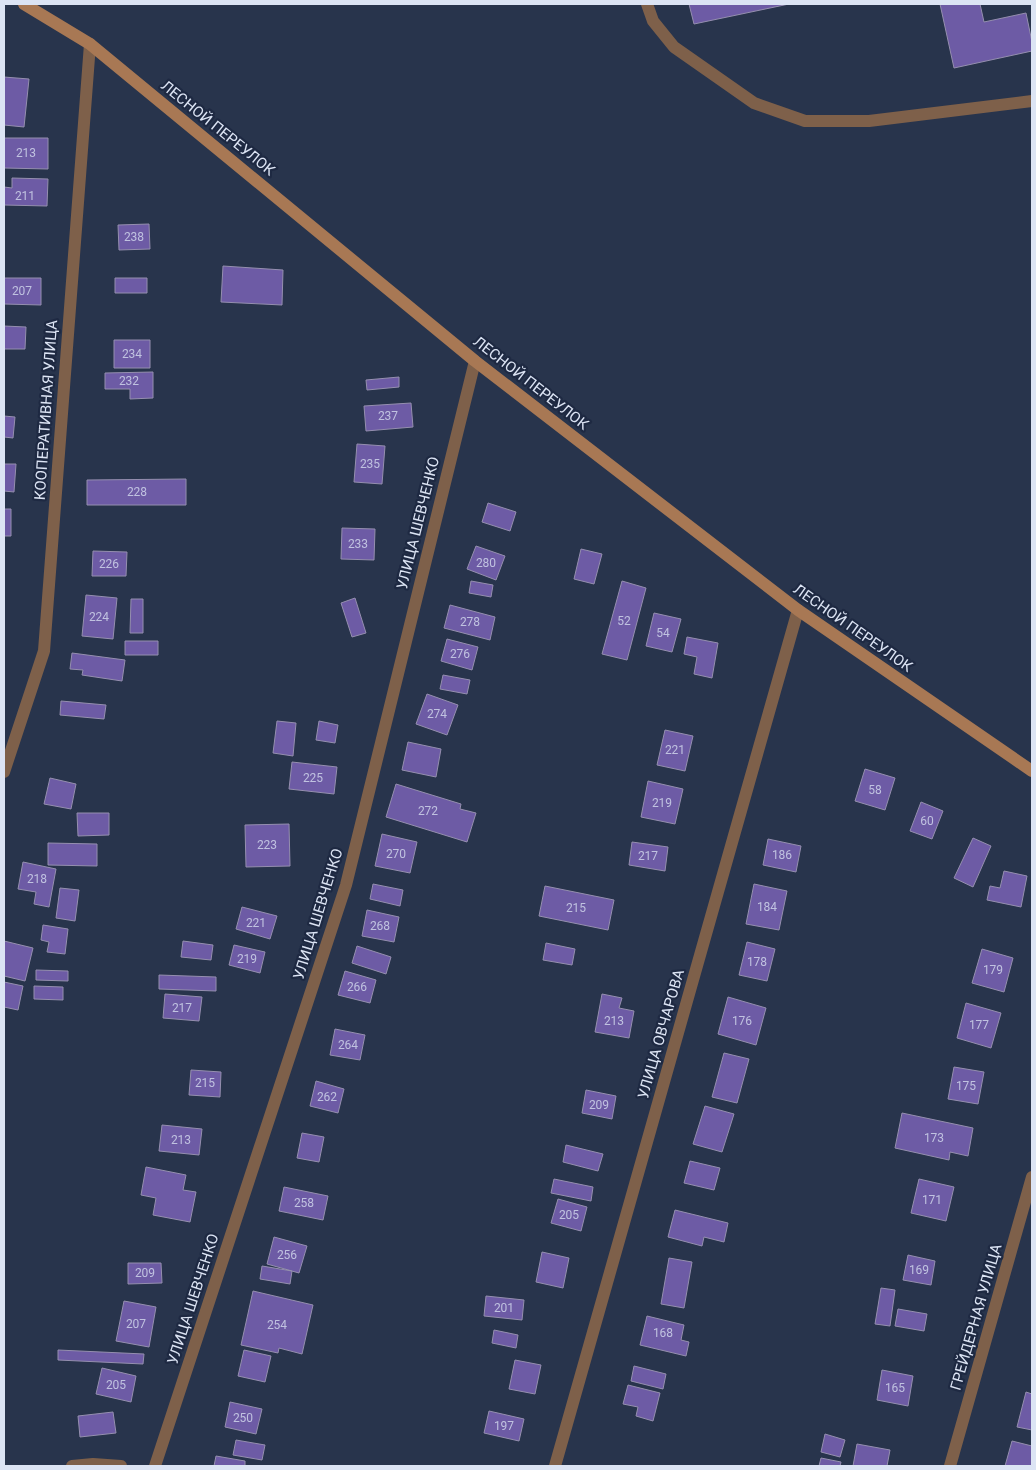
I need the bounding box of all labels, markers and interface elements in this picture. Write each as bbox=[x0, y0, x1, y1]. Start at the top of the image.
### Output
street label: ЛЕСНОЙ ПЕРЕУЛОК bbox=[157, 77, 279, 180]
house number: 213 bbox=[16, 146, 36, 160]
house number: 211 bbox=[15, 189, 35, 203]
house number: 238 bbox=[124, 230, 144, 244]
house number: 207 bbox=[12, 284, 32, 298]
street label: КООПЕРАТИВНАЯ УЛИЦА bbox=[31, 319, 61, 501]
street label: ЛЕСНОЙ ПЕРЕУЛОК bbox=[470, 332, 592, 434]
house number: 234 bbox=[122, 347, 142, 361]
house number: 232 bbox=[119, 374, 139, 388]
house number: 237 bbox=[378, 409, 398, 423]
street label: УЛИЦА ШЕВЧЕНКО bbox=[393, 455, 443, 591]
house number: 235 bbox=[360, 457, 380, 471]
house number: 228 bbox=[127, 485, 147, 499]
house number: 233 bbox=[348, 537, 368, 551]
house number: 280 bbox=[476, 556, 496, 570]
house number: 226 bbox=[99, 557, 119, 571]
street label: ЛЕСНОЙ ПЕРЕУЛОК bbox=[790, 580, 916, 676]
house number: 224 bbox=[89, 610, 109, 624]
house number: 52 bbox=[617, 614, 631, 628]
house number: 278 bbox=[460, 615, 480, 629]
house number: 54 bbox=[656, 626, 670, 640]
house number: 276 bbox=[450, 647, 470, 661]
house number: 274 bbox=[427, 707, 447, 721]
house number: 221 bbox=[665, 743, 685, 757]
house number: 225 bbox=[303, 771, 323, 785]
house number: 58 bbox=[868, 783, 882, 797]
house number: 219 bbox=[652, 796, 672, 810]
house number: 272 bbox=[418, 804, 438, 818]
house number: 60 bbox=[920, 814, 934, 828]
house number: 223 bbox=[257, 838, 277, 852]
street label: УЛИЦА ШЕВЧЕНКО bbox=[289, 846, 347, 982]
house number: 270 bbox=[386, 847, 406, 861]
house number: 186 bbox=[772, 848, 792, 862]
house number: 217 bbox=[638, 849, 658, 863]
house number: 218 bbox=[27, 872, 47, 886]
house number: 184 bbox=[757, 900, 777, 914]
house number: 215 bbox=[566, 901, 586, 915]
house number: 221 bbox=[246, 916, 266, 930]
house number: 268 bbox=[370, 919, 390, 933]
house number: 219 bbox=[237, 952, 257, 966]
house number: 178 bbox=[747, 955, 767, 969]
house number: 179 bbox=[983, 963, 1003, 977]
street label: УЛИЦА ОВЧАРОВА bbox=[634, 967, 688, 1101]
house number: 266 bbox=[347, 980, 367, 994]
house number: 217 bbox=[172, 1001, 192, 1015]
house number: 213 bbox=[604, 1014, 624, 1028]
house number: 176 bbox=[732, 1014, 752, 1028]
house number: 177 bbox=[969, 1018, 989, 1032]
house number: 264 bbox=[338, 1038, 358, 1052]
house number: 215 bbox=[195, 1076, 215, 1090]
house number: 175 bbox=[956, 1079, 976, 1093]
house number: 262 bbox=[317, 1090, 337, 1104]
house number: 209 bbox=[589, 1098, 609, 1112]
house number: 173 bbox=[924, 1131, 944, 1145]
house number: 213 bbox=[171, 1133, 191, 1147]
house number: 171 bbox=[922, 1193, 942, 1207]
house number: 258 bbox=[294, 1196, 314, 1210]
house number: 205 bbox=[559, 1208, 579, 1222]
street label: УЛИЦА ШЕВЧЕНКО bbox=[163, 1231, 223, 1367]
street label: ГРЕЙДЕРНАЯ УЛИЦА bbox=[946, 1242, 1006, 1392]
house number: 256 bbox=[277, 1248, 297, 1262]
house number: 169 bbox=[909, 1263, 929, 1277]
house number: 209 bbox=[135, 1266, 155, 1280]
house number: 201 bbox=[494, 1301, 514, 1315]
house number: 207 bbox=[126, 1317, 146, 1331]
house number: 254 bbox=[267, 1318, 287, 1332]
house number: 168 bbox=[653, 1326, 673, 1340]
house number: 205 bbox=[106, 1378, 126, 1392]
house number: 165 bbox=[885, 1381, 905, 1395]
house number: 250 bbox=[233, 1411, 253, 1425]
house number: 197 bbox=[494, 1419, 514, 1433]

